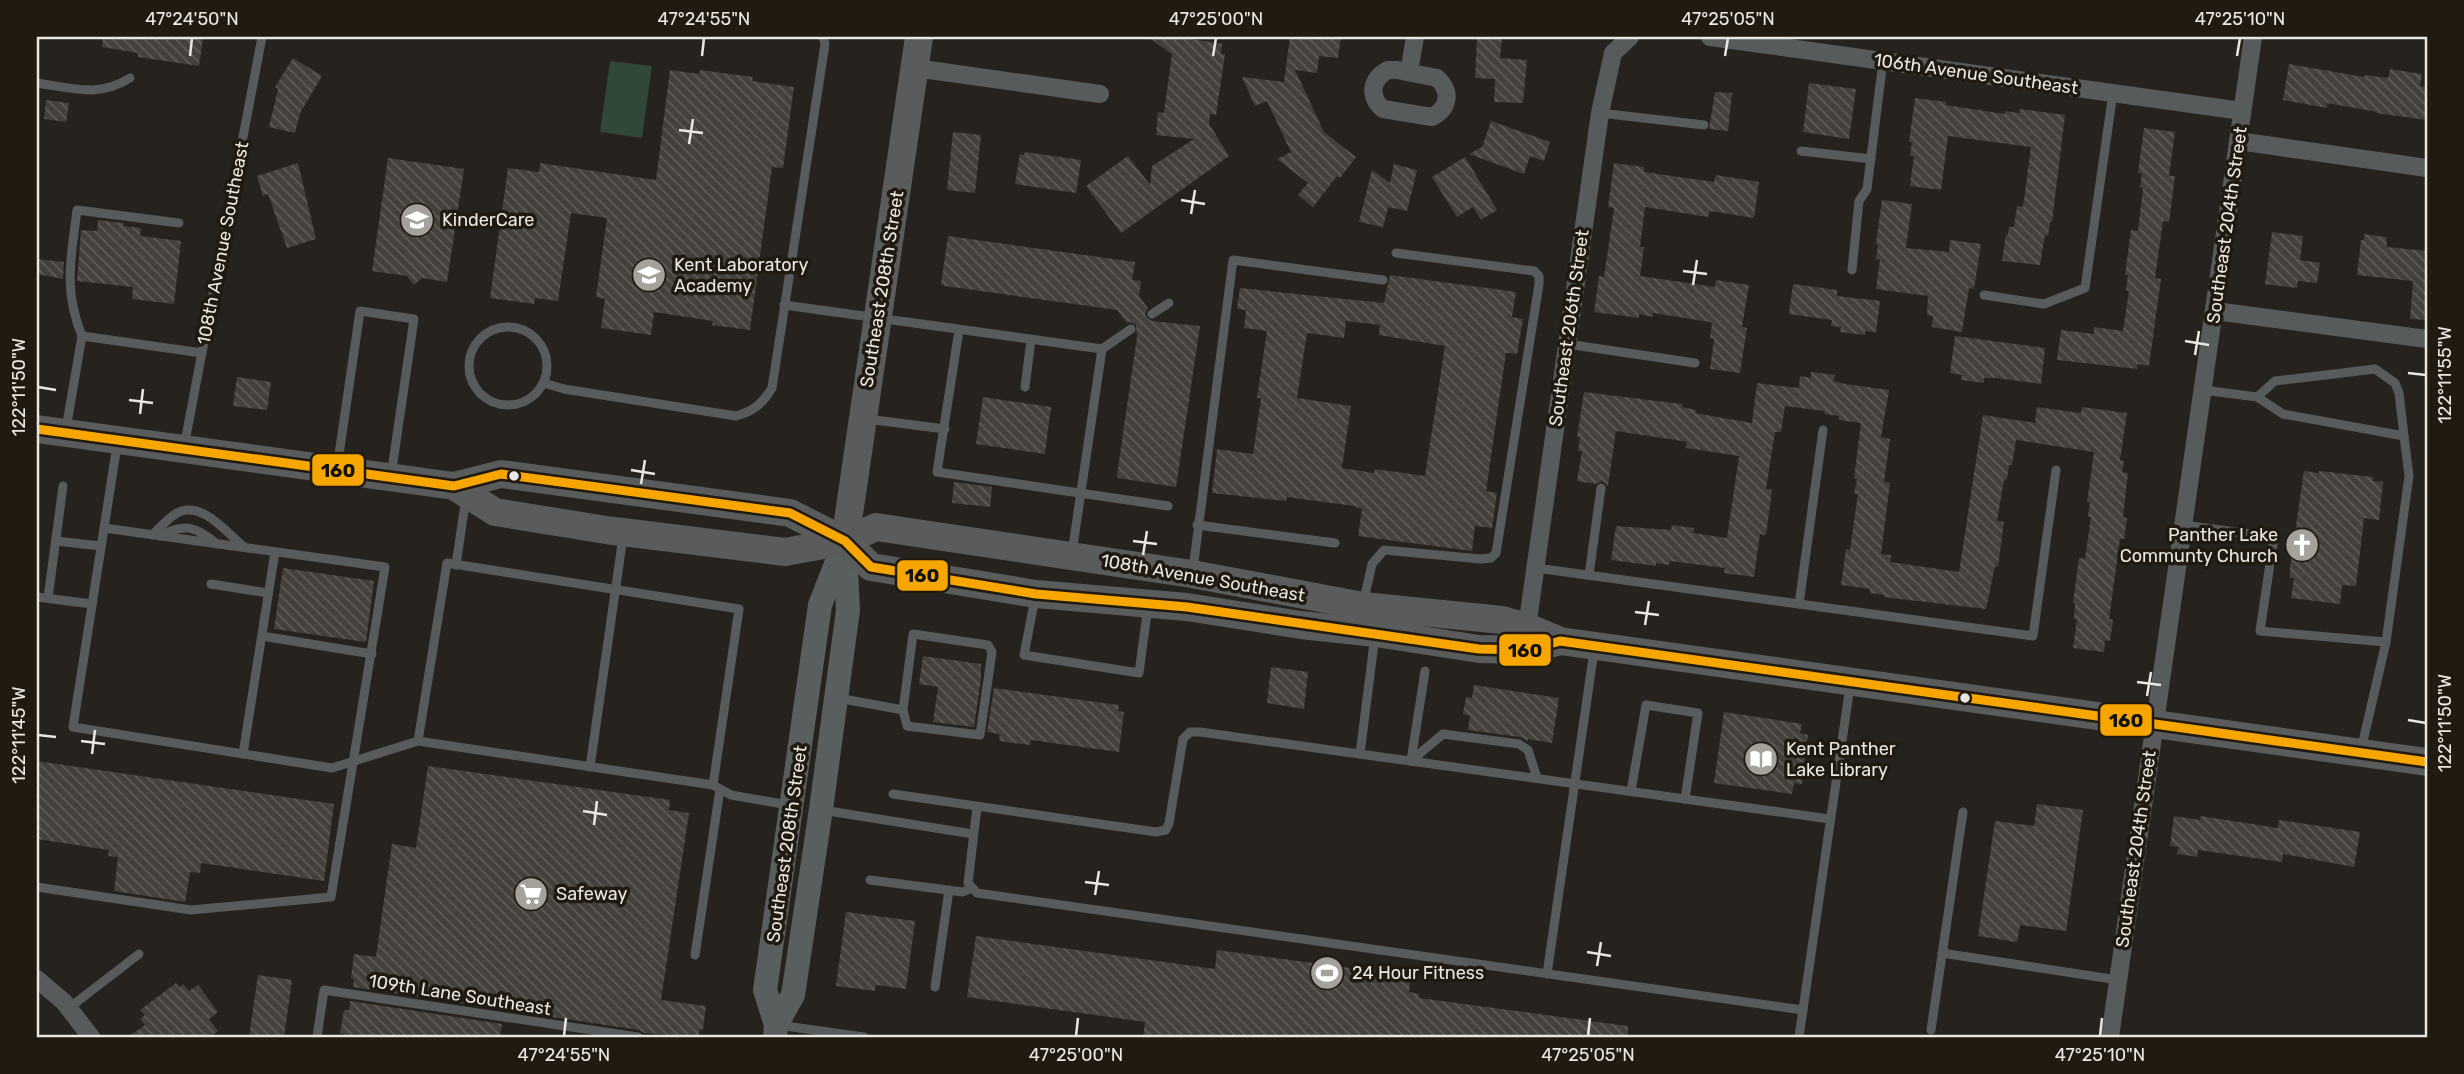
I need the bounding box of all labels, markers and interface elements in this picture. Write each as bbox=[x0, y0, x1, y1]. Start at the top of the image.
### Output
text: 47°24'50"N bbox=[145, 8, 239, 30]
text: 47°24'55"N bbox=[658, 8, 750, 30]
text: 47°25'00"N bbox=[1169, 8, 1263, 30]
text: 47°25'05"N bbox=[1681, 8, 1775, 30]
text: 47°25'10"N bbox=[2195, 8, 2285, 30]
street label: 106th Avenue Southeast bbox=[1872, 49, 2080, 99]
street label: Southeast 204th Street bbox=[2202, 125, 2252, 325]
street label: 108th Avenue Southeast bbox=[192, 140, 254, 346]
street label: Southeast 208th Street bbox=[856, 189, 908, 389]
school or university icon: KinderCare bbox=[398, 201, 436, 239]
place label: KinderCare bbox=[442, 209, 534, 231]
street label: Southeast 206th Street bbox=[1544, 228, 1594, 428]
place label: Kent Laboratory Academy bbox=[674, 254, 808, 297]
school or university icon: Kent Laboratory Academy bbox=[630, 256, 668, 294]
text: 122°11'55"W bbox=[2434, 326, 2456, 424]
text: 122°11'50"W bbox=[8, 338, 30, 436]
line badge: 160 bbox=[311, 453, 365, 487]
text: 160 bbox=[321, 459, 355, 482]
unlabelled marker bbox=[507, 469, 521, 483]
place label: Panther Lake Communty Church bbox=[2120, 524, 2278, 567]
church icon: Panther Lake Communty Church bbox=[2283, 526, 2321, 564]
street label: 108th Avenue Southeast bbox=[1099, 549, 1307, 607]
line badge: 160 bbox=[896, 559, 949, 592]
text: 160 bbox=[905, 564, 939, 587]
line badge: 160 bbox=[1498, 633, 1552, 667]
text: 160 bbox=[1508, 639, 1542, 662]
text: 122°11'50"W bbox=[2434, 674, 2456, 772]
text: 122°11'45"W bbox=[8, 686, 30, 784]
unlabelled marker bbox=[1958, 691, 1972, 705]
line badge: 160 bbox=[2099, 703, 2153, 737]
text: 160 bbox=[2109, 709, 2143, 732]
place label: Kent Panther Lake Library bbox=[1786, 738, 1896, 781]
library icon: Kent Panther Lake Library bbox=[1742, 740, 1780, 778]
street label: Southeast 208th Street bbox=[762, 744, 812, 944]
street label: Southeast 204th Street bbox=[2111, 749, 2161, 949]
supermarket icon: Safeway bbox=[512, 875, 550, 913]
place label: Safeway bbox=[556, 883, 628, 905]
sports icon: 24 Hour Fitness bbox=[1308, 954, 1346, 992]
place label: 24 Hour Fitness bbox=[1352, 962, 1484, 984]
street label: 109th Lane Southeast bbox=[367, 970, 553, 1020]
text: 47°24'55"N bbox=[518, 1044, 610, 1066]
text: 47°25'00"N bbox=[1029, 1044, 1123, 1066]
text: 47°25'05"N bbox=[1541, 1044, 1635, 1066]
text: 47°25'10"N bbox=[2055, 1044, 2145, 1066]

